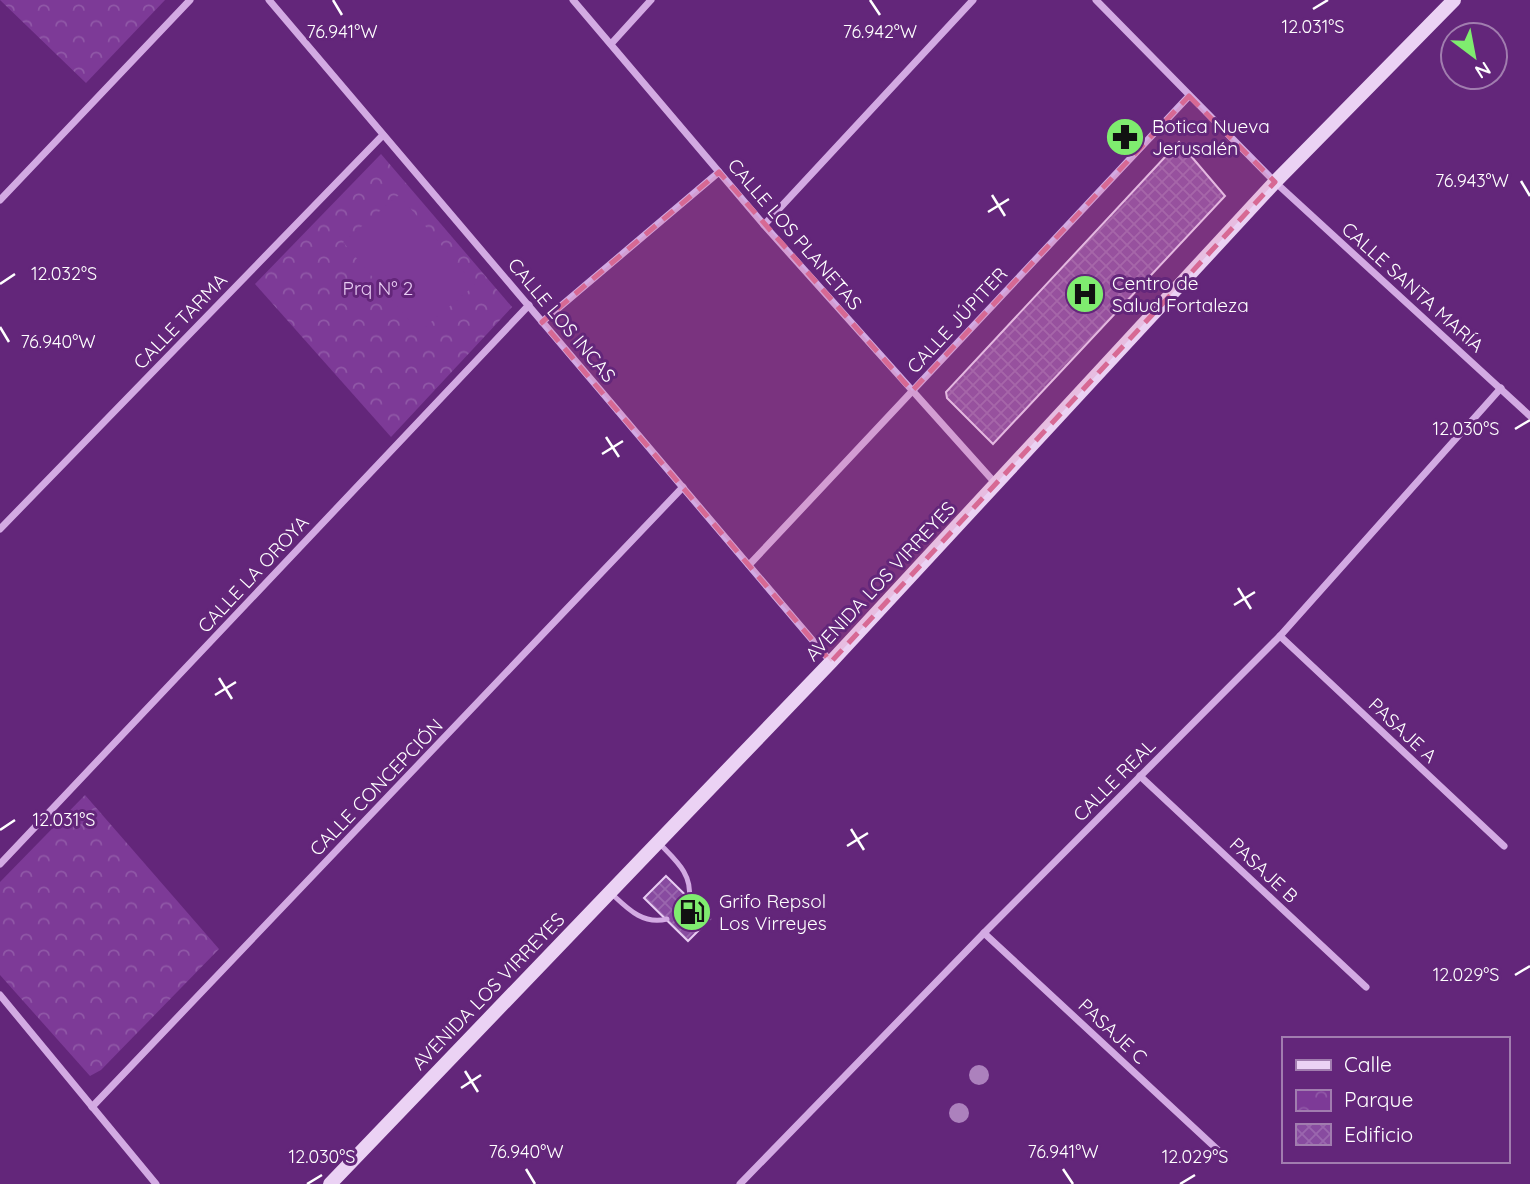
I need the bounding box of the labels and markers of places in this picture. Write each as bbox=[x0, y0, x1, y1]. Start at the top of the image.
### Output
place label: Botica Nueva Jerusalén bbox=[1152, 114, 1270, 160]
pharmacy icon: Botica Nueva Jerusalén bbox=[1104, 116, 1146, 158]
place label: Centro de Salud Fortaleza bbox=[1112, 271, 1249, 317]
hospital icon: Centro de Salud Fortaleza bbox=[1064, 273, 1106, 315]
place label: Grifo Repsol Los Virreyes bbox=[719, 889, 827, 935]
fuel station icon: Grifo Repsol Los Virreyes bbox=[671, 891, 713, 933]

